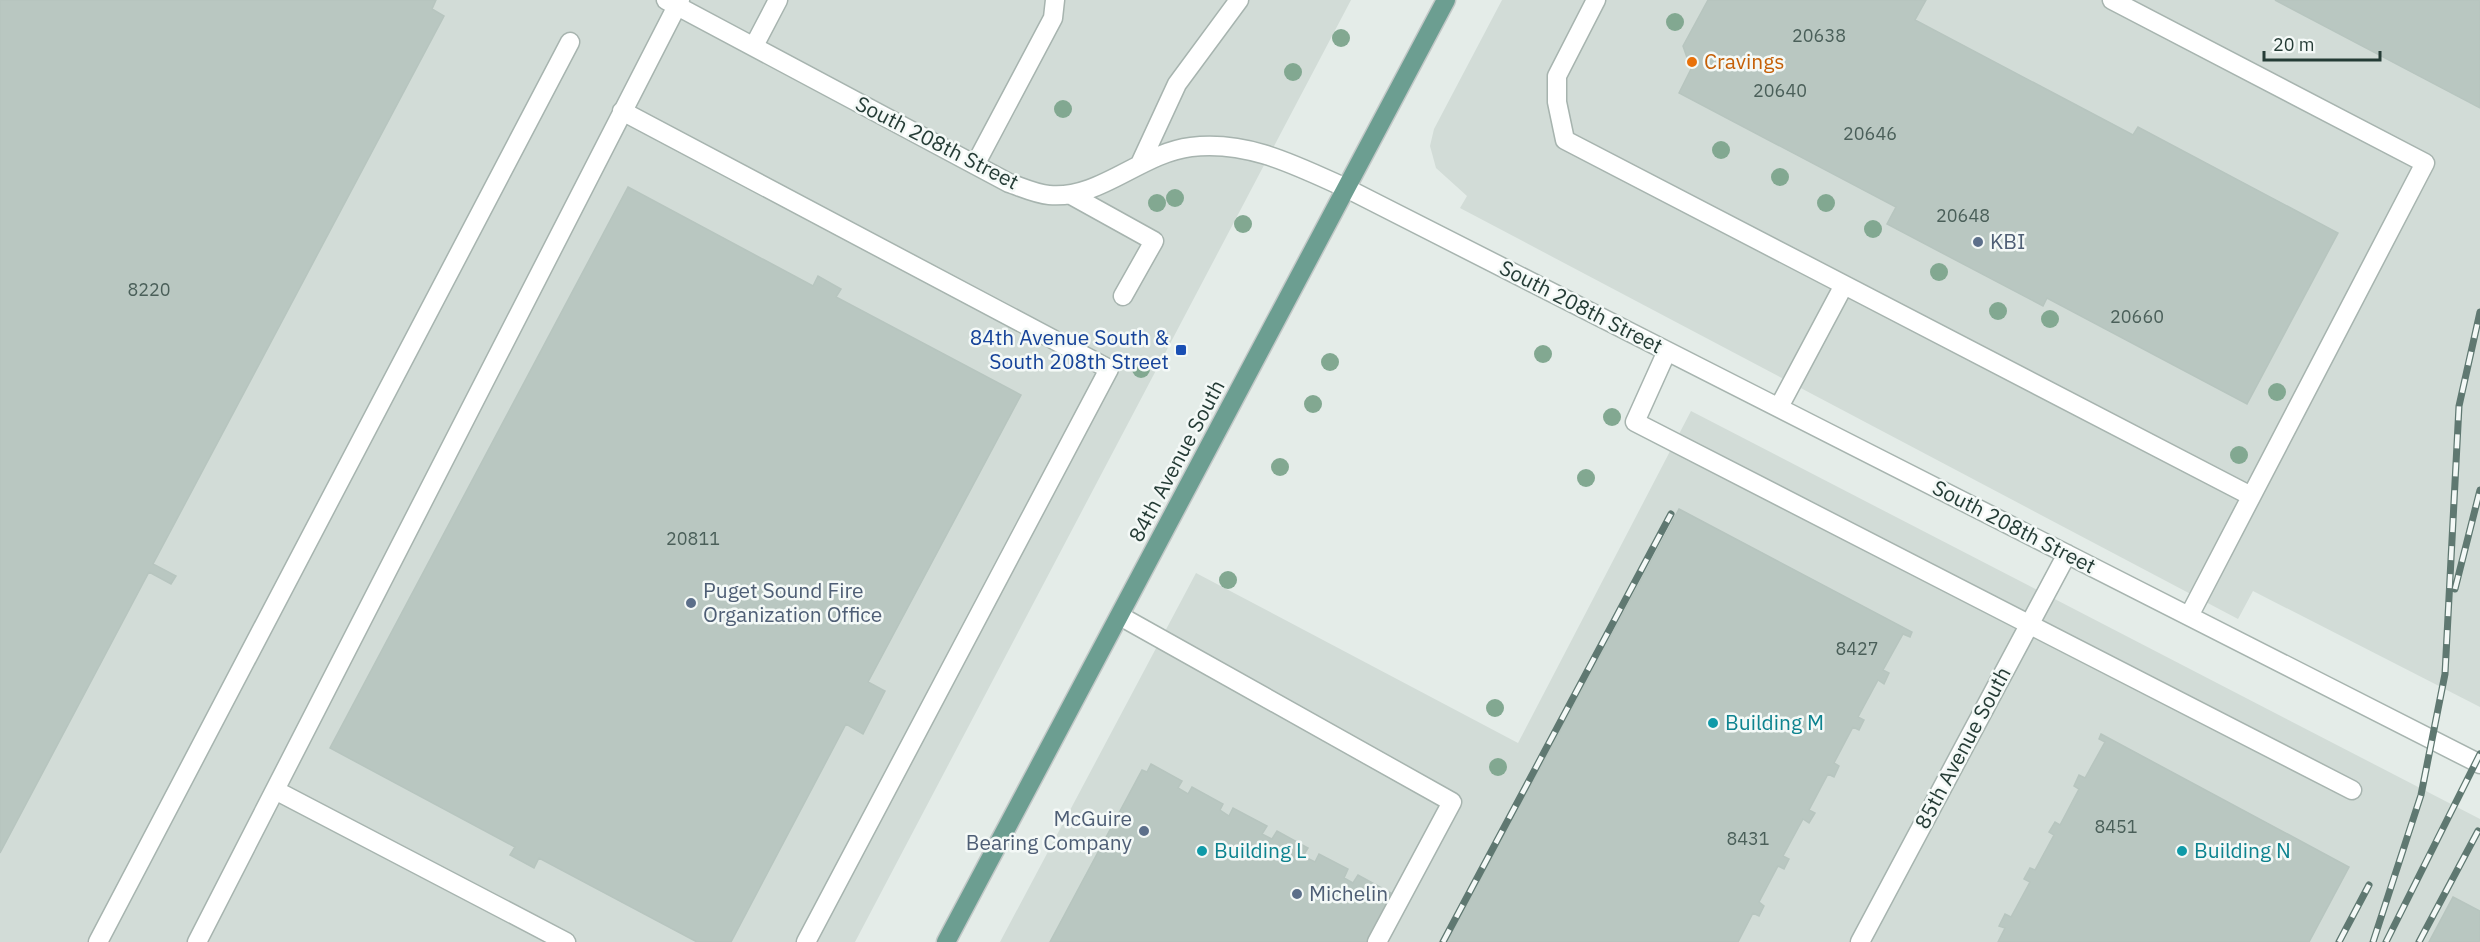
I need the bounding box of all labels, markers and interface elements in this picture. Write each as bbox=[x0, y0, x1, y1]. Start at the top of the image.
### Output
house number: 20638 bbox=[1792, 24, 1846, 47]
scale bar bbox=[2264, 24, 2380, 62]
text: 20 m bbox=[2273, 33, 2315, 56]
place label: Cravings bbox=[1704, 47, 1785, 75]
marker: Cravings bbox=[1685, 55, 1699, 69]
house number: 20640 bbox=[1753, 79, 1807, 102]
street label: South 208th Street bbox=[851, 89, 1024, 195]
house number: 20646 bbox=[1843, 122, 1897, 145]
house number: 20648 bbox=[1936, 204, 1990, 227]
place label: KBI bbox=[1990, 227, 2025, 255]
marker: KBI bbox=[1971, 235, 1985, 249]
street label: South 208th Street bbox=[1495, 253, 1668, 359]
house number: 8220 bbox=[127, 278, 171, 301]
house number: 20660 bbox=[2110, 305, 2164, 328]
place label: 84th Avenue South & South 208th Street bbox=[970, 323, 1169, 375]
marker: 84th Avenue South & South 208th Street bbox=[1174, 343, 1188, 357]
street label: 84th Avenue South bbox=[1122, 375, 1231, 546]
street label: South 208th Street bbox=[1928, 473, 2101, 579]
house number: 20811 bbox=[666, 527, 720, 550]
place label: Puget Sound Fire Organization Office bbox=[703, 576, 882, 628]
marker: Puget Sound Fire Organization Office bbox=[684, 596, 698, 610]
house number: 8427 bbox=[1835, 637, 1879, 660]
street label: 85th Avenue South bbox=[1908, 662, 2017, 833]
place label: Building M bbox=[1725, 708, 1824, 736]
marker: Building M bbox=[1706, 716, 1720, 730]
place label: McGuire Bearing Company bbox=[966, 804, 1133, 856]
house number: 8451 bbox=[2094, 815, 2138, 838]
marker: McGuire Bearing Company bbox=[1137, 824, 1151, 838]
house number: 8431 bbox=[1726, 827, 1770, 850]
place label: Building L bbox=[1214, 836, 1307, 864]
place label: Building N bbox=[2194, 836, 2291, 864]
marker: Building L bbox=[1195, 844, 1209, 858]
marker: Building N bbox=[2175, 844, 2189, 858]
place label: Michelin bbox=[1309, 879, 1388, 907]
marker: Michelin bbox=[1290, 887, 1304, 901]

